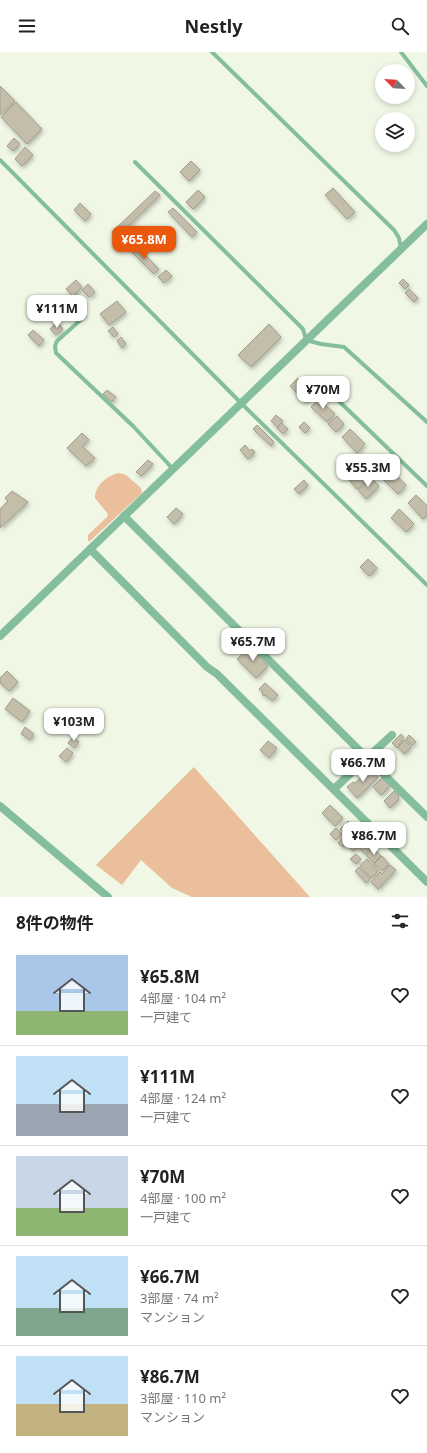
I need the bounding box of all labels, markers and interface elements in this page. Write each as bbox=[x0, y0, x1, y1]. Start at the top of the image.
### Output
text: Nestly bbox=[185, 14, 242, 38]
icon: menu bbox=[16, 15, 38, 37]
icon: search bbox=[389, 15, 411, 37]
north arrow bbox=[375, 64, 415, 104]
map controls bbox=[375, 64, 415, 152]
button: layers bbox=[375, 112, 415, 152]
pin: ¥65.8M bbox=[111, 226, 177, 260]
text: ¥65.8M bbox=[121, 230, 167, 248]
pin: ¥111M bbox=[29, 295, 85, 329]
text: ¥111M bbox=[36, 299, 78, 317]
pin: ¥70M bbox=[299, 376, 347, 410]
text: ¥70M bbox=[306, 380, 340, 398]
pin: ¥55.3M bbox=[335, 454, 401, 488]
text: ¥55.3M bbox=[345, 458, 391, 476]
pin: ¥65.7M bbox=[220, 628, 286, 662]
text: ¥65.7M bbox=[230, 632, 276, 650]
pin: ¥103M bbox=[46, 708, 102, 742]
text: ¥103M bbox=[53, 712, 95, 730]
pin: ¥66.7M bbox=[330, 749, 396, 783]
text: ¥66.7M bbox=[340, 753, 386, 771]
pin: ¥86.7M bbox=[341, 822, 407, 856]
text: ¥86.7M bbox=[351, 826, 397, 844]
icon: filters bbox=[389, 910, 411, 932]
text: 8件の物件 bbox=[16, 911, 94, 934]
text: ¥65.8M bbox=[140, 965, 200, 988]
icon: home bbox=[48, 971, 96, 1019]
icon: heart bbox=[389, 984, 411, 1006]
text: 4部屋 · 104 m² bbox=[140, 989, 226, 1007]
text: 一戸建て bbox=[140, 1008, 192, 1026]
text: ¥111M bbox=[140, 1065, 195, 1088]
icon: home bbox=[48, 1072, 96, 1120]
icon: heart bbox=[389, 1085, 411, 1107]
text: 4部屋 · 124 m² bbox=[140, 1089, 226, 1107]
text: 一戸建て bbox=[140, 1108, 192, 1126]
text: ¥70M bbox=[140, 1165, 185, 1188]
icon: home bbox=[48, 1172, 96, 1220]
icon: heart bbox=[389, 1185, 411, 1207]
text: 4部屋 · 100 m² bbox=[140, 1189, 226, 1207]
text: 一戸建て bbox=[140, 1208, 192, 1226]
text: ¥66.7M bbox=[140, 1265, 200, 1288]
icon: home bbox=[48, 1272, 96, 1320]
icon: heart bbox=[389, 1285, 411, 1307]
text: 3部屋 · 74 m² bbox=[140, 1289, 219, 1307]
text: マンション bbox=[140, 1308, 205, 1326]
text: ¥86.7M bbox=[140, 1365, 200, 1388]
icon: home bbox=[48, 1372, 96, 1420]
icon: heart bbox=[389, 1385, 411, 1407]
text: 3部屋 · 110 m² bbox=[140, 1389, 226, 1407]
text: マンション bbox=[140, 1408, 205, 1426]

